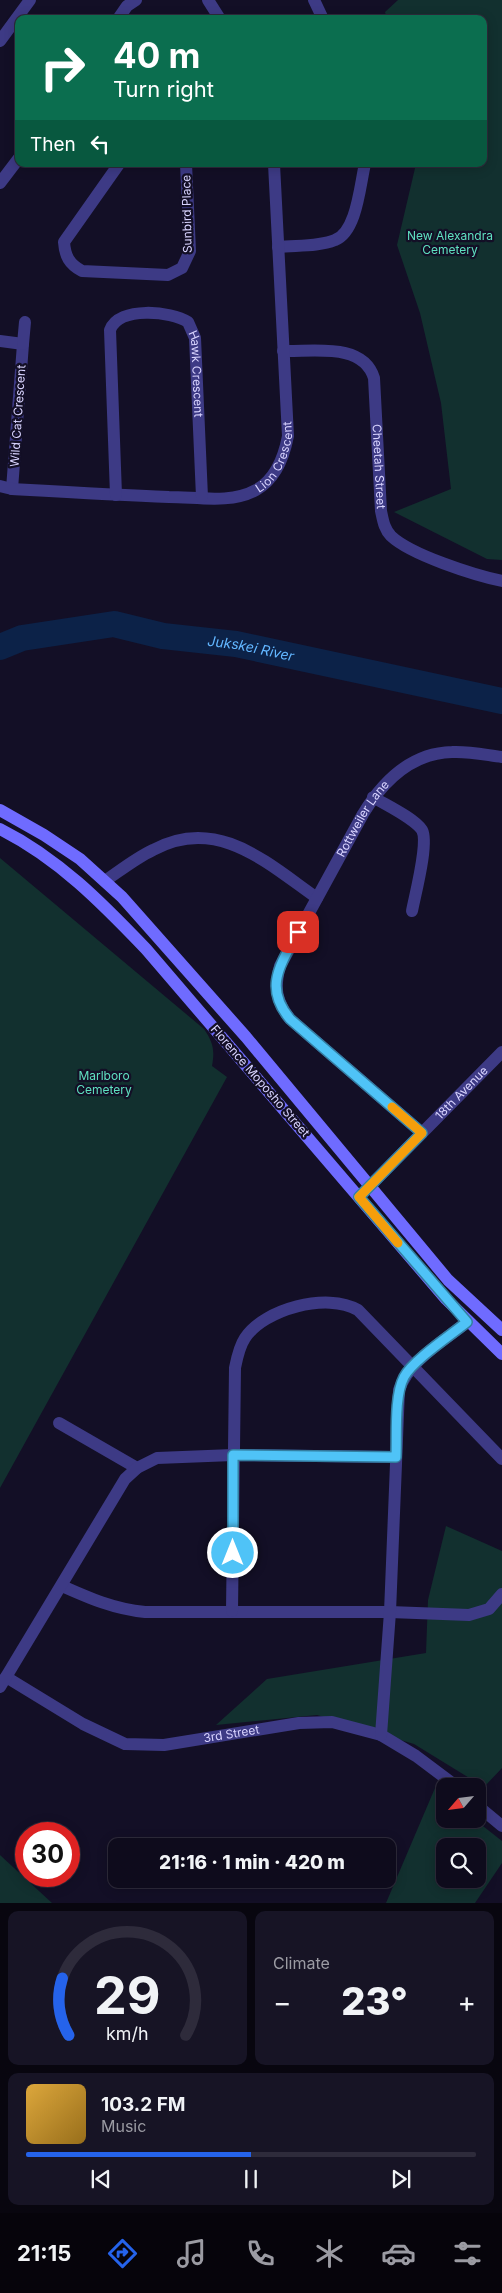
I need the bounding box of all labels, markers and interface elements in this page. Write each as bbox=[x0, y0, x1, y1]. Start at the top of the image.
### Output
text: 40 m bbox=[113, 34, 201, 76]
icon: right bbox=[30, 35, 95, 100]
text: Turn right bbox=[113, 76, 214, 102]
icon: left bbox=[86, 130, 114, 158]
text: Then bbox=[30, 133, 76, 156]
street label: Sunbird Place bbox=[178, 175, 195, 253]
park label: New Alexandra Cemetery bbox=[407, 228, 493, 257]
street label: Hawk Crescent bbox=[186, 328, 206, 418]
street label: Wild Cat Crescent bbox=[6, 364, 29, 468]
street label: Lion Crescent bbox=[252, 421, 296, 496]
street label: Cheetah Street bbox=[369, 424, 389, 509]
water label: Jukskei River bbox=[207, 632, 296, 664]
street label: Rottweiler Lane bbox=[333, 777, 392, 859]
pin bbox=[277, 911, 319, 953]
icon: arrive bbox=[284, 918, 312, 946]
street label: Florence Moposho Street bbox=[208, 1022, 313, 1140]
street label: 18th Avenue bbox=[432, 1063, 491, 1123]
park label: Marlboro Cemetery bbox=[76, 1068, 132, 1097]
position arrow bbox=[206, 1526, 258, 1578]
street label: 3rd Street bbox=[202, 1722, 260, 1745]
north arrow bbox=[436, 1778, 486, 1828]
map controls bbox=[436, 1778, 486, 1888]
speed limit sign: 30 bbox=[15, 1822, 80, 1887]
button: search bbox=[436, 1838, 486, 1888]
text: 21:16 · 1 min · 420 m bbox=[159, 1851, 345, 1874]
text: Climate bbox=[273, 1953, 330, 1973]
text: 29 bbox=[94, 1964, 161, 2027]
text: 23° bbox=[341, 1978, 408, 2024]
text: − bbox=[273, 1985, 292, 2019]
text: + bbox=[457, 1985, 476, 2019]
text: km/h bbox=[106, 2023, 149, 2044]
text: 103.2 FM bbox=[101, 2093, 186, 2116]
text: Music bbox=[101, 2116, 146, 2136]
icon: previous bbox=[87, 2165, 115, 2193]
icon: pause bbox=[237, 2165, 265, 2193]
icon: next bbox=[387, 2165, 415, 2193]
icon: directions bbox=[105, 2236, 140, 2271]
icon: music bbox=[174, 2236, 209, 2271]
icon: phone bbox=[243, 2236, 278, 2271]
icon: climate bbox=[312, 2236, 347, 2271]
icon: car bbox=[381, 2236, 416, 2271]
icon: filters bbox=[450, 2236, 485, 2271]
text: 21:15 bbox=[17, 2240, 71, 2266]

